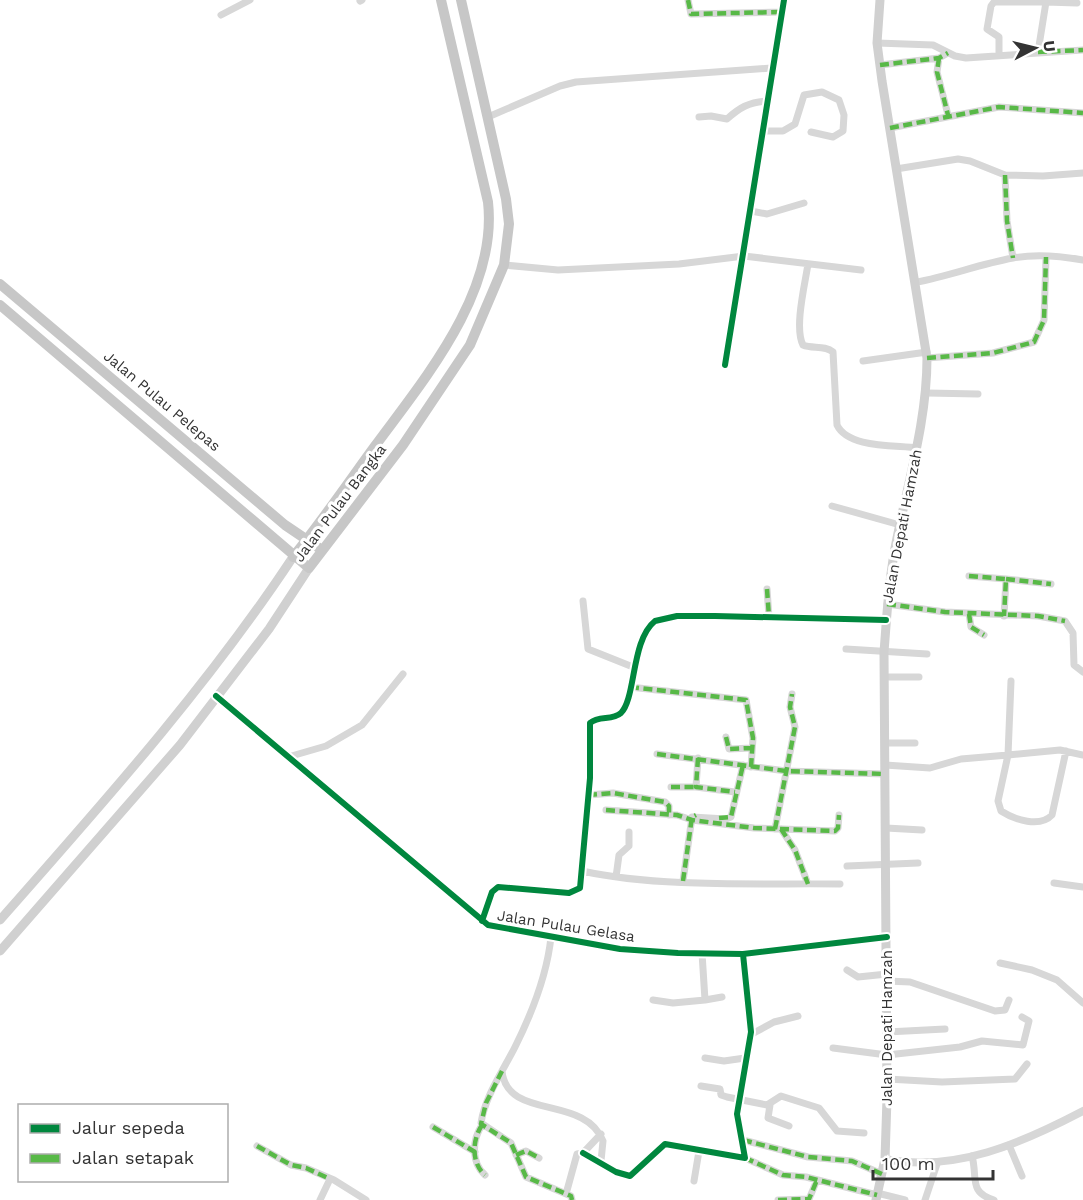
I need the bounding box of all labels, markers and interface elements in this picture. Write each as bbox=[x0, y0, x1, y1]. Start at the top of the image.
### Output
north arrow bbox=[1005, 18, 1065, 78]
text: U bbox=[1039, 39, 1060, 53]
street label: Jalan Pulau Pelepas bbox=[100, 347, 224, 455]
street label: Jalan Pulau Bangka bbox=[290, 440, 390, 565]
street label: Jalan Depati Hamzah bbox=[878, 448, 926, 604]
street label: Jalan Pulau Gelasa bbox=[496, 906, 637, 946]
street label: Jalan Depati Hamzah bbox=[878, 950, 896, 1106]
legend bbox=[18, 1104, 228, 1182]
text: Jalur sepeda bbox=[72, 1117, 185, 1138]
scale bar bbox=[873, 1143, 993, 1181]
text: Jalan setapak bbox=[72, 1147, 194, 1168]
text: 100 m bbox=[882, 1153, 935, 1174]

